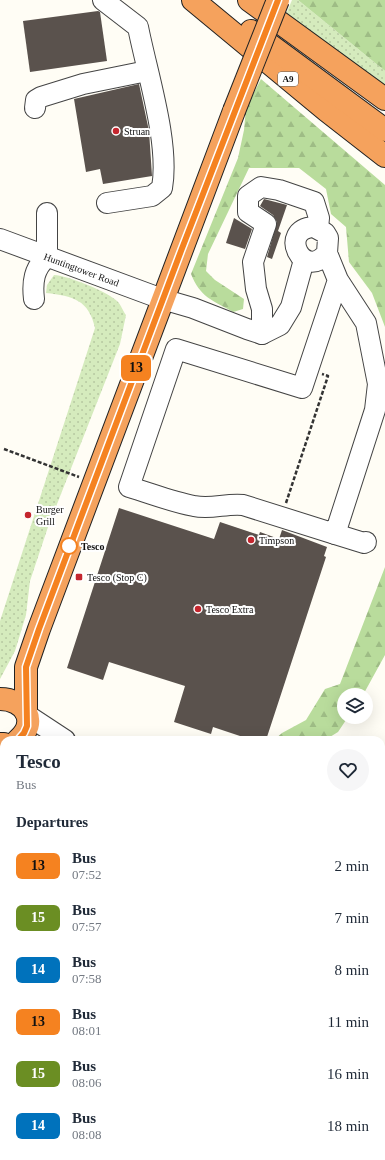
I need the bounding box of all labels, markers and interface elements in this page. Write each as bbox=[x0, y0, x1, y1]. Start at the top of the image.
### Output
road number: A9 bbox=[278, 72, 298, 86]
marker: Struan bbox=[111, 126, 121, 136]
place label: Struan bbox=[124, 126, 150, 137]
street label: Huntingtower Road bbox=[42, 251, 120, 289]
line badge: 13 bbox=[118, 355, 154, 381]
text: 13 bbox=[129, 360, 143, 375]
place label: Burger Grill bbox=[36, 504, 64, 527]
marker: Burger Grill bbox=[23, 510, 33, 520]
marker: Timpson bbox=[246, 535, 256, 545]
place label: Timpson bbox=[259, 535, 294, 546]
marker: Tesco bbox=[60, 537, 78, 555]
place label: Tesco bbox=[81, 541, 105, 552]
marker: Tesco (Stop C) bbox=[74, 572, 84, 582]
place label: Tesco (Stop C) bbox=[87, 572, 147, 584]
marker: Tesco Extra bbox=[193, 604, 203, 614]
place label: Tesco Extra bbox=[206, 604, 254, 615]
map controls bbox=[337, 688, 373, 724]
button: layers bbox=[337, 688, 373, 724]
button: heart bbox=[327, 749, 369, 791]
text: Tesco bbox=[16, 751, 61, 772]
text: Bus bbox=[16, 777, 36, 792]
text: Departures bbox=[16, 814, 88, 830]
text: Bus bbox=[72, 850, 96, 866]
text: 13 bbox=[31, 858, 45, 873]
text: 2 min bbox=[334, 858, 369, 874]
text: 07:52 bbox=[72, 867, 102, 882]
text: Bus bbox=[72, 902, 96, 918]
text: 15 bbox=[31, 910, 45, 925]
text: 7 min bbox=[334, 910, 369, 926]
text: 07:57 bbox=[72, 919, 102, 934]
text: Bus bbox=[72, 954, 96, 970]
text: 14 bbox=[31, 962, 45, 977]
text: 8 min bbox=[334, 962, 369, 978]
text: 07:58 bbox=[72, 971, 102, 986]
text: Bus bbox=[72, 1006, 96, 1022]
text: 13 bbox=[31, 1014, 45, 1029]
text: 11 min bbox=[327, 1014, 369, 1030]
text: 08:01 bbox=[72, 1023, 102, 1038]
text: Bus bbox=[72, 1058, 96, 1074]
text: 15 bbox=[31, 1066, 45, 1081]
text: 16 min bbox=[327, 1066, 369, 1082]
text: 08:06 bbox=[72, 1075, 102, 1090]
text: Bus bbox=[72, 1110, 96, 1126]
text: 14 bbox=[31, 1118, 45, 1133]
text: 18 min bbox=[327, 1118, 369, 1134]
text: 08:08 bbox=[72, 1127, 102, 1142]

